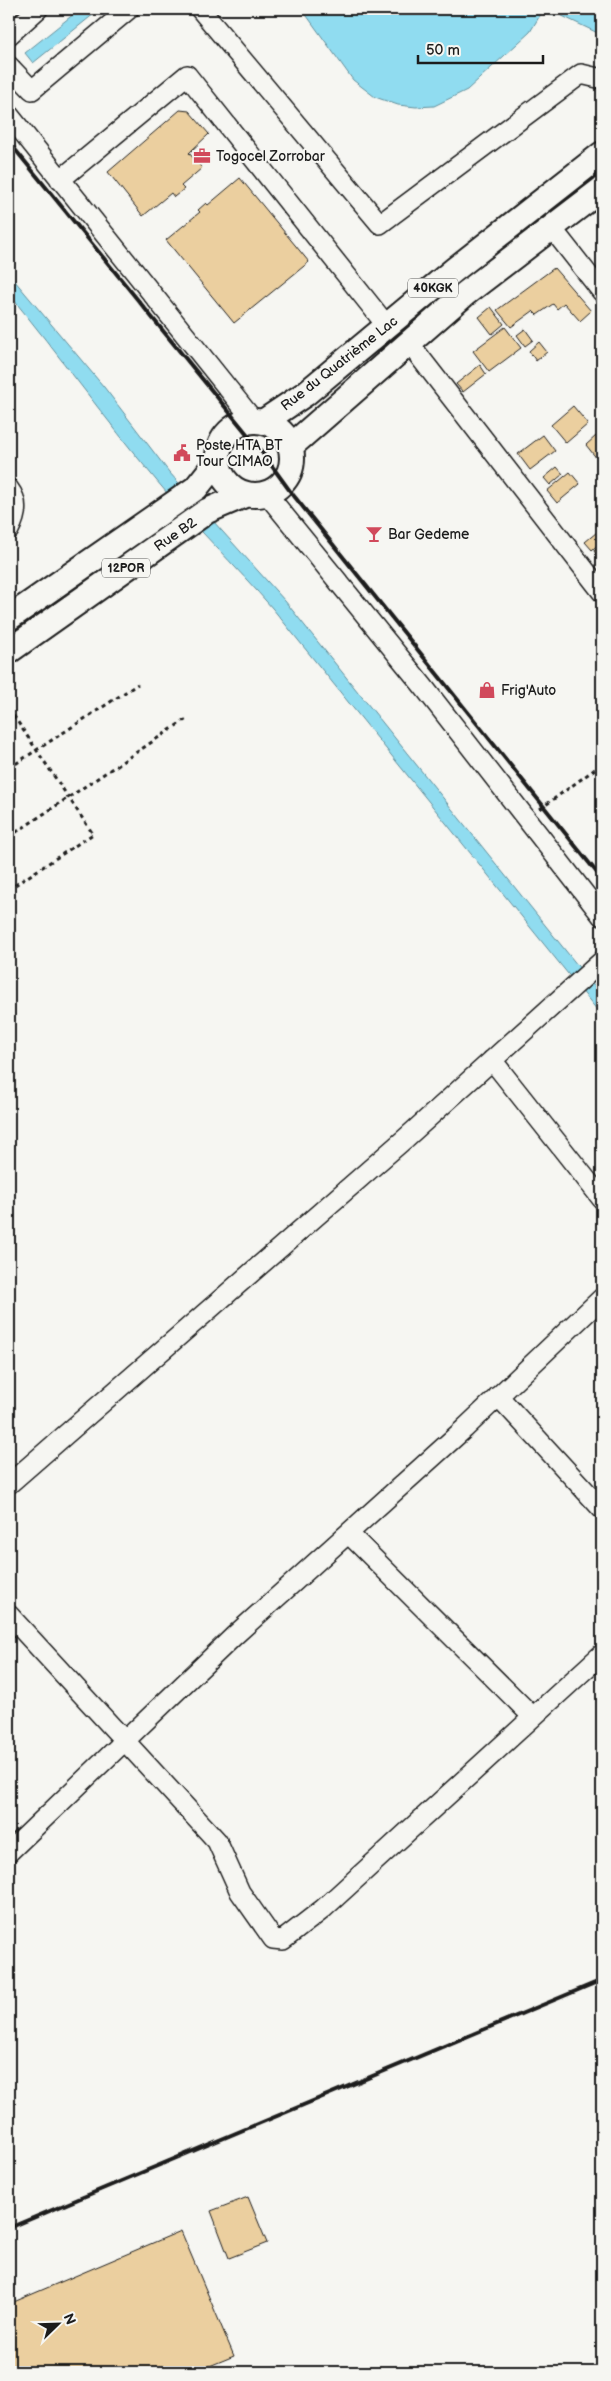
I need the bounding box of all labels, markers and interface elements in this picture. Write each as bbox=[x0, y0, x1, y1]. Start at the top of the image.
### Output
scale bar bbox=[418, 32, 544, 64]
text: 50 m bbox=[426, 41, 460, 60]
office icon: Togocel Zorrobar bbox=[192, 146, 212, 166]
place label: Togocel Zorrobar bbox=[216, 148, 326, 165]
road number: 40KGK bbox=[408, 278, 458, 298]
street label: Rue du Quatrième Lac bbox=[277, 312, 401, 414]
place label: Poste HTA BT Tour CIMAO bbox=[196, 437, 283, 470]
public building icon: Poste HTA BT Tour CIMAO bbox=[172, 443, 192, 463]
street label: Rue B2 bbox=[151, 513, 200, 555]
bar icon: Bar Gedeme bbox=[364, 524, 384, 544]
place label: Bar Gedeme bbox=[388, 526, 469, 543]
road number: 12POR bbox=[102, 558, 150, 578]
shop icon: Frig'Auto bbox=[477, 680, 497, 700]
place label: Frig'Auto bbox=[501, 682, 556, 699]
north arrow bbox=[32, 2298, 82, 2348]
text: N bbox=[60, 2311, 79, 2327]

